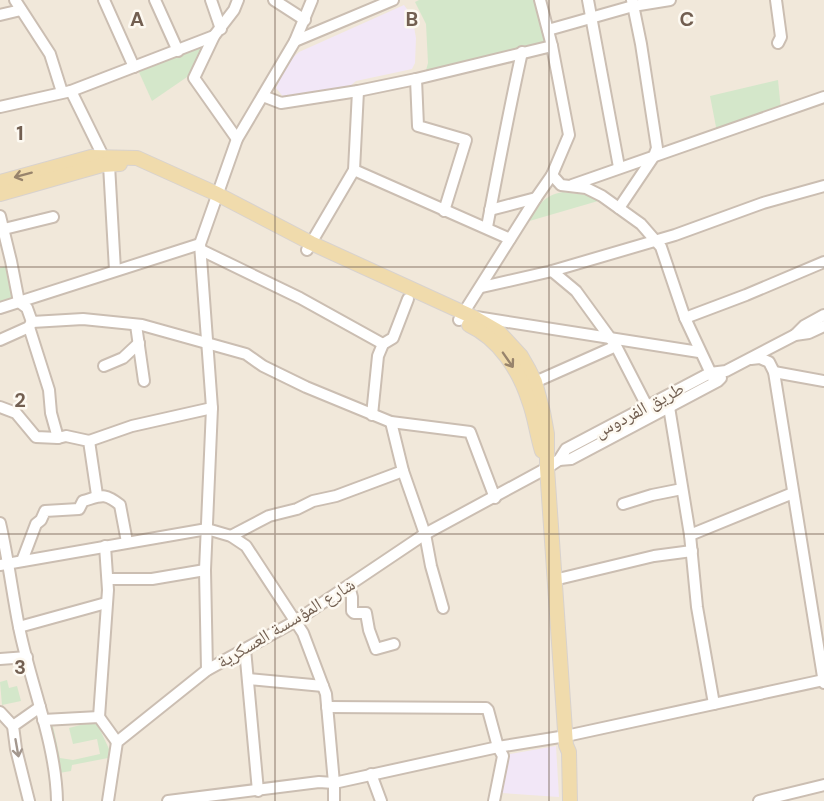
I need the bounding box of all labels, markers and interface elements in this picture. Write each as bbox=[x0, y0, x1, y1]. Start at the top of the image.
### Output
text: A bbox=[130, 6, 144, 32]
text: B bbox=[406, 6, 418, 32]
text: C bbox=[680, 6, 694, 32]
text: 1 bbox=[16, 120, 24, 146]
one-way arrow bbox=[14, 170, 33, 182]
one-way arrow bbox=[502, 351, 514, 368]
street label: طريق الفردوس bbox=[590, 376, 688, 444]
text: 2 bbox=[14, 387, 26, 413]
street label: شارع المؤسسة العسكرية bbox=[213, 572, 359, 674]
text: 3 bbox=[14, 654, 26, 680]
one-way arrow bbox=[12, 738, 23, 757]

